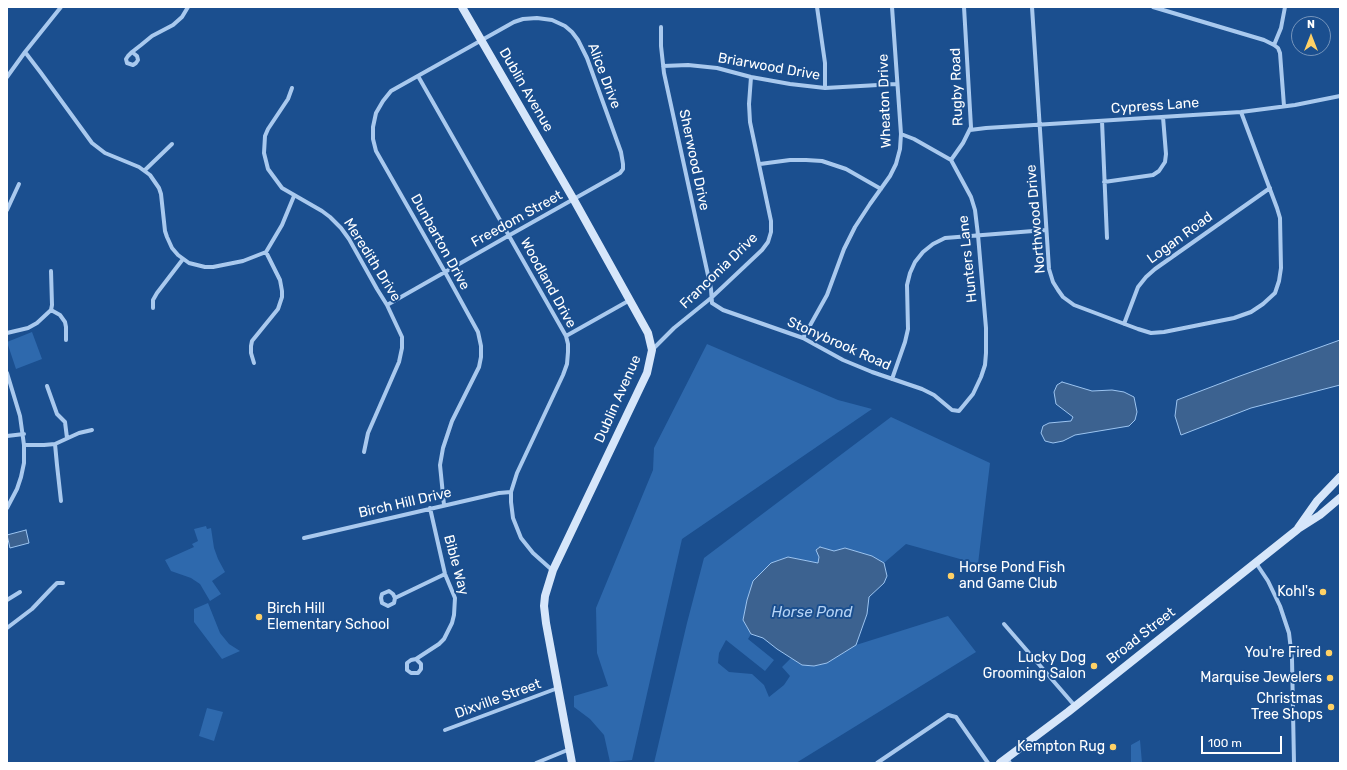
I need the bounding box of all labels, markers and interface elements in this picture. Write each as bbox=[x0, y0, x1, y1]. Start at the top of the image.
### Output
north arrow bbox=[1291, 16, 1331, 56]
text: N bbox=[1307, 18, 1315, 31]
street label: Alice Drive bbox=[584, 41, 624, 111]
street label: Dublin Avenue bbox=[495, 45, 557, 135]
street label: Rugby Road bbox=[947, 48, 967, 126]
street label: Briarwood Drive bbox=[716, 50, 822, 84]
street label: Wheaton Drive bbox=[875, 54, 895, 148]
street label: Cypress Lane bbox=[1110, 95, 1200, 117]
street label: Sherwood Drive bbox=[675, 108, 713, 212]
street label: Northwood Drive bbox=[1023, 164, 1049, 274]
street label: Freedom Street bbox=[469, 187, 565, 251]
street label: Dunbarton Drive bbox=[407, 191, 473, 293]
street label: Logan Road bbox=[1144, 209, 1216, 267]
street label: Hunters Lane bbox=[955, 214, 981, 304]
street label: Meredith Drive bbox=[340, 215, 404, 305]
street label: Franconia Drive bbox=[677, 230, 761, 312]
street label: Woodland Drive bbox=[516, 235, 580, 331]
street label: Stonybrook Road bbox=[785, 314, 893, 374]
street label: Dublin Avenue bbox=[591, 353, 645, 445]
street label: Birch Hill Drive bbox=[357, 484, 453, 522]
street label: Bible Way bbox=[440, 533, 472, 597]
place label: Horse Pond Fish and Game Club bbox=[959, 560, 1065, 592]
marker: Horse Pond Fish and Game Club bbox=[946, 571, 956, 581]
place label: Kohl's bbox=[1277, 584, 1315, 600]
marker: Kohl's bbox=[1318, 587, 1328, 597]
place label: Birch Hill Elementary School bbox=[267, 601, 390, 634]
water label: Horse Pond bbox=[771, 604, 853, 622]
street label: Broad Street bbox=[1103, 604, 1179, 668]
marker: Birch Hill Elementary School bbox=[254, 612, 264, 622]
place label: You're Fired bbox=[1244, 645, 1321, 661]
marker: You're Fired bbox=[1324, 648, 1334, 658]
place label: Lucky Dog Grooming Salon bbox=[983, 650, 1086, 682]
marker: Lucky Dog Grooming Salon bbox=[1089, 661, 1099, 671]
place label: Marquise Jewelers bbox=[1200, 670, 1322, 686]
marker: Marquise Jewelers bbox=[1325, 673, 1335, 683]
street label: Dixville Street bbox=[453, 676, 543, 722]
place label: Christmas Tree Shops bbox=[1251, 691, 1323, 724]
marker: Christmas Tree Shops bbox=[1326, 702, 1336, 712]
scale bar bbox=[1203, 728, 1284, 754]
text: 100 m bbox=[1208, 736, 1242, 750]
place label: Kempton Rug bbox=[1017, 739, 1105, 755]
marker: Kempton Rug bbox=[1108, 742, 1118, 752]

